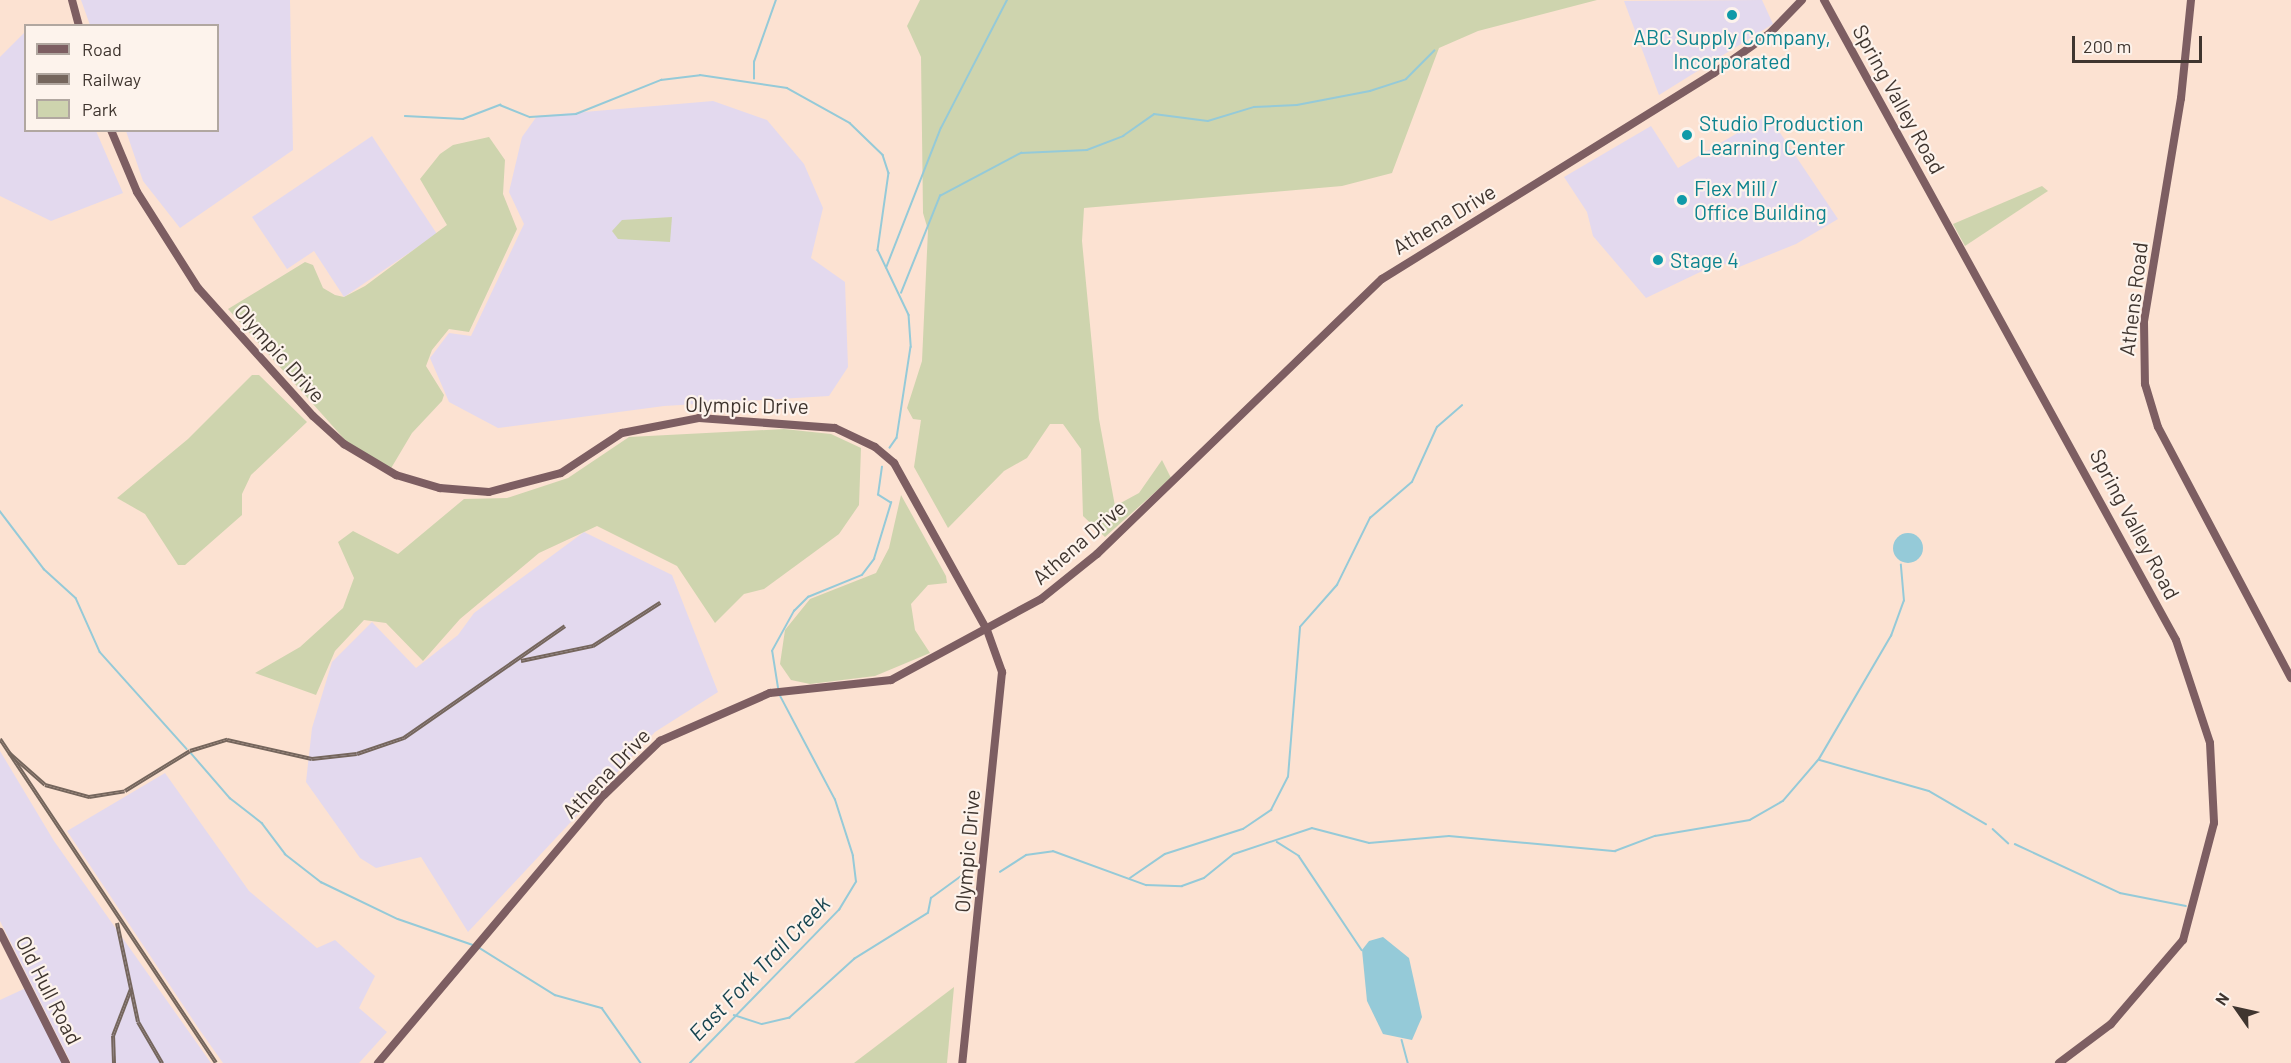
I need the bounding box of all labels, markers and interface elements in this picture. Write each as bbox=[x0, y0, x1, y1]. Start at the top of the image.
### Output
marker: ABC Supply Company, Incorporated bbox=[1725, 8, 1739, 22]
street label: Spring Valley Road bbox=[1848, 20, 1950, 178]
legend bbox=[24, 24, 219, 132]
place label: ABC Supply Company, Incorporated bbox=[1633, 24, 1831, 74]
scale bar bbox=[2075, 24, 2206, 62]
text: 200 m bbox=[2083, 35, 2131, 57]
text: Road bbox=[82, 38, 122, 60]
text: Railway bbox=[82, 68, 141, 90]
text: Park bbox=[82, 98, 117, 120]
place label: Studio Production Learning Center bbox=[1699, 110, 1863, 160]
marker: Studio Production Learning Center bbox=[1680, 128, 1694, 142]
place label: Flex Mill / Office Building bbox=[1694, 175, 1827, 225]
street label: Athena Drive bbox=[1388, 178, 1500, 260]
marker: Flex Mill / Office Building bbox=[1675, 193, 1689, 207]
street label: Athens Road bbox=[2114, 241, 2152, 357]
place label: Stage 4 bbox=[1670, 247, 1739, 273]
marker: Stage 4 bbox=[1651, 253, 1665, 267]
street label: Olympic Drive bbox=[229, 299, 331, 407]
street label: Olympic Drive bbox=[685, 391, 809, 419]
street label: Spring Valley Road bbox=[2085, 445, 2185, 603]
street label: Athena Drive bbox=[1027, 495, 1131, 589]
street label: Athena Drive bbox=[557, 723, 655, 823]
street label: Olympic Drive bbox=[949, 788, 985, 914]
water label: East Fork Trail Creek bbox=[683, 890, 835, 1046]
street label: Old Hull Road bbox=[11, 931, 87, 1049]
north arrow bbox=[2207, 979, 2267, 1039]
text: N bbox=[2211, 989, 2233, 1008]

